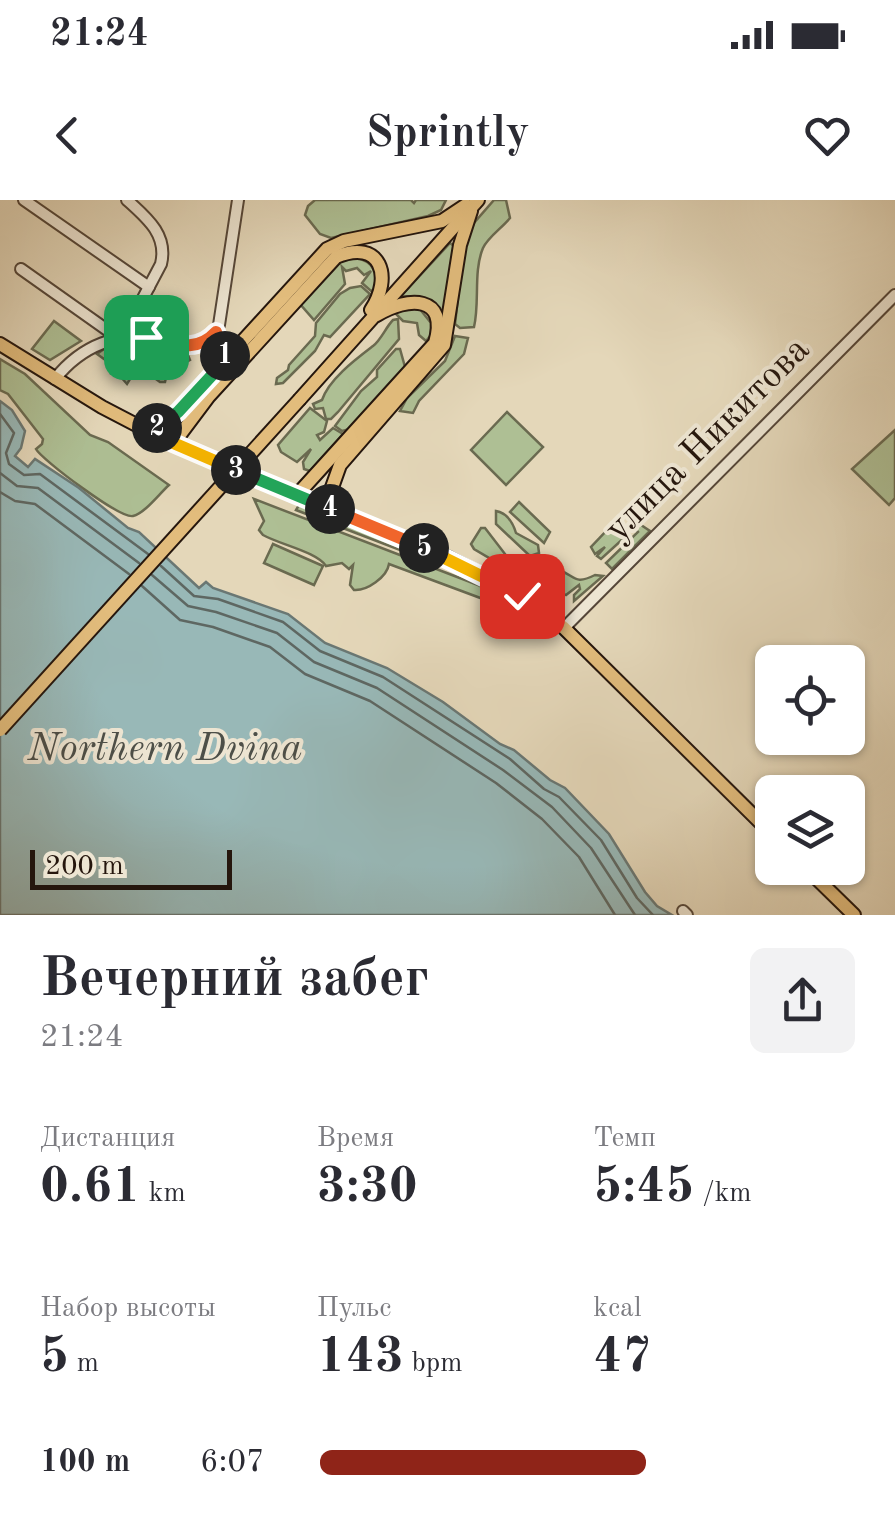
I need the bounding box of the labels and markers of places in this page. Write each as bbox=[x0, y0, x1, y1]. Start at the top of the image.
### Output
pin bbox=[104, 295, 189, 380]
pin: 1 bbox=[200, 331, 250, 381]
pin: 2 bbox=[132, 403, 182, 453]
pin: 3 bbox=[211, 445, 261, 495]
pin: 4 bbox=[305, 484, 355, 534]
pin: 5 bbox=[399, 523, 449, 573]
pin bbox=[480, 554, 565, 639]

